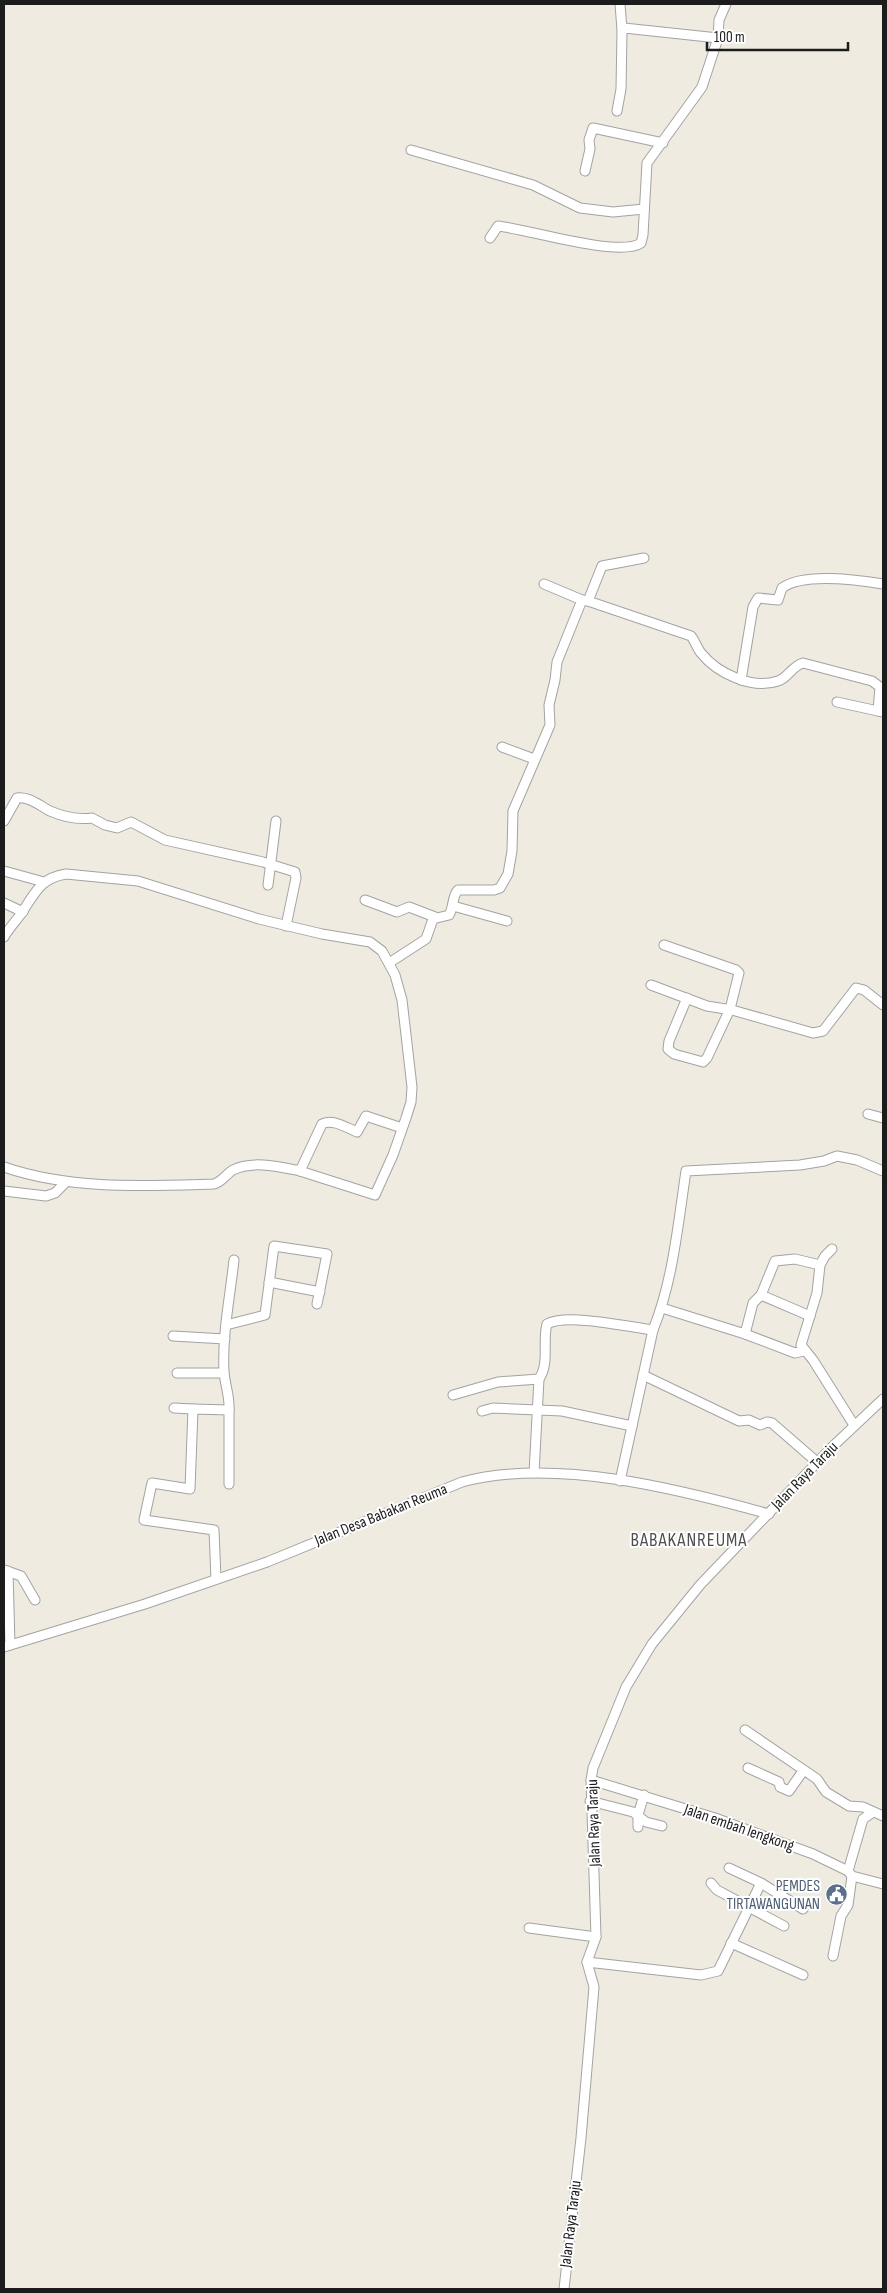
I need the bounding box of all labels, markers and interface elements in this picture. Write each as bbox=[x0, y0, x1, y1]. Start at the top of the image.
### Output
scale bar bbox=[707, 20, 848, 52]
text: 100 m bbox=[714, 28, 745, 47]
street label: Jalan Raya Taraju bbox=[767, 1438, 842, 1515]
street label: Jalan Desa Babakan Reuma bbox=[311, 1480, 450, 1551]
district label: BABAKANREUMA bbox=[631, 1529, 748, 1552]
street label: Jalan Raya Taraju bbox=[583, 1779, 605, 1868]
street label: Jalan embah lengkong bbox=[680, 1800, 797, 1856]
place label: PEMDES TIRTAWANGUNAN bbox=[727, 1877, 820, 1914]
public building icon: PEMDES TIRTAWANGUNAN bbox=[824, 1883, 848, 1907]
street label: Jalan Raya Taraju bbox=[556, 2179, 586, 2270]

